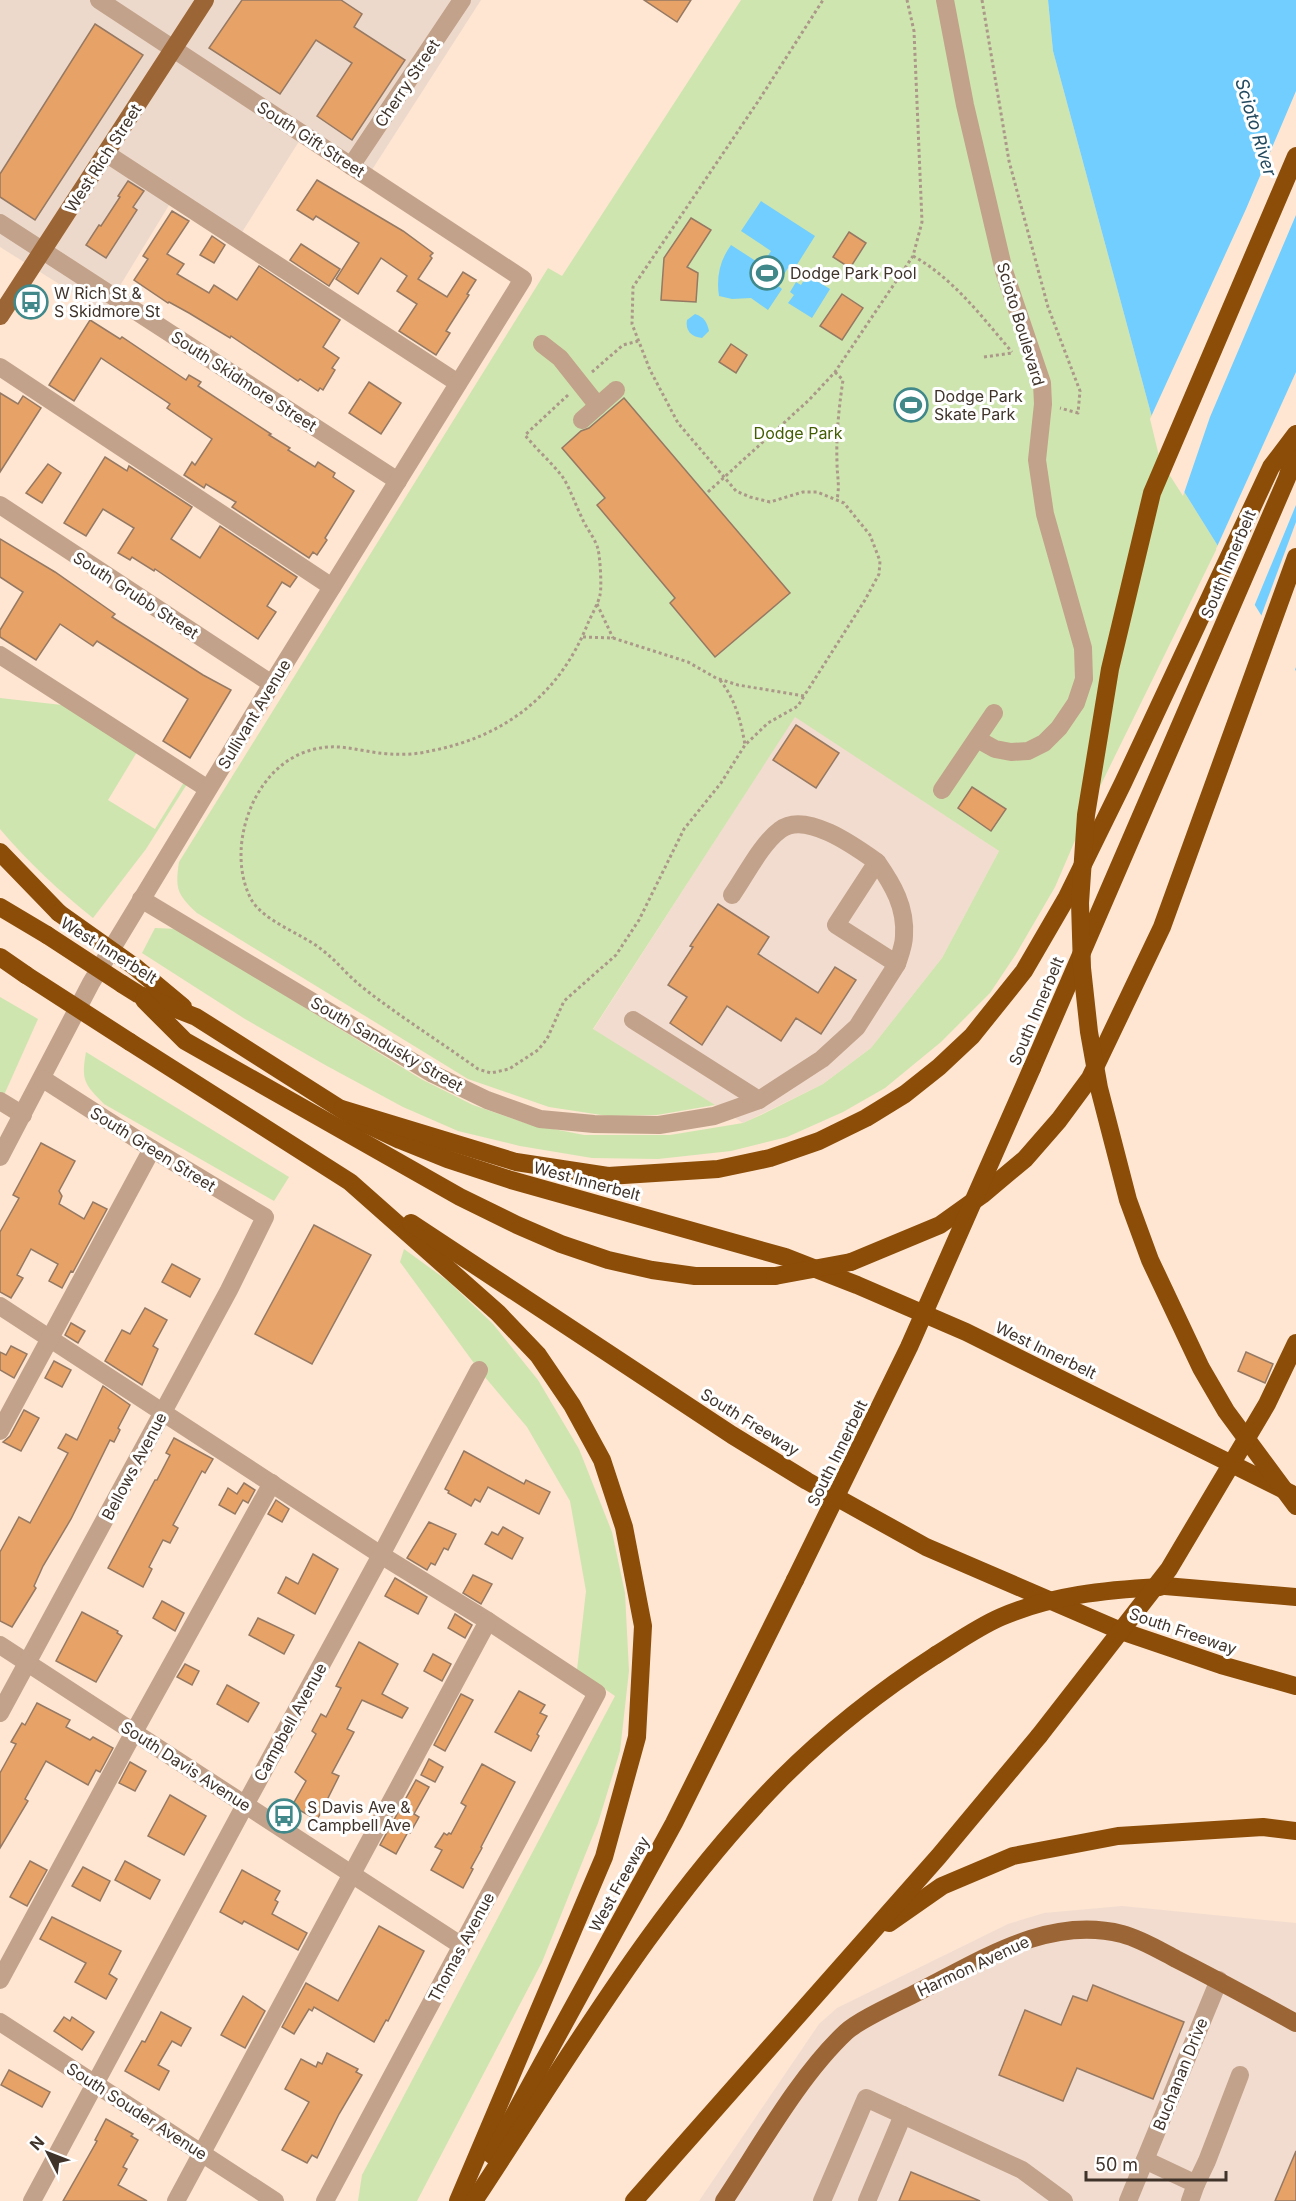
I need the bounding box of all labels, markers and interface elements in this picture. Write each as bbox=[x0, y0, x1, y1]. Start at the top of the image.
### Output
street label: Cherry Street bbox=[370, 35, 444, 131]
water label: Scioto River bbox=[1231, 75, 1281, 180]
street label: South Gift Street bbox=[253, 97, 369, 181]
street label: West Rich Street bbox=[61, 100, 145, 216]
sports icon: Dodge Park Pool bbox=[749, 255, 785, 291]
street label: Scioto Boulevard bbox=[993, 260, 1049, 388]
place label: Dodge Park Pool bbox=[790, 263, 917, 283]
place label: W Rich St & S Skidmore St bbox=[54, 283, 160, 321]
bus stop icon: W Rich St & S Skidmore St bbox=[13, 284, 49, 320]
street label: South Skidmore Street bbox=[167, 326, 321, 436]
place label: Dodge Park Skate Park bbox=[934, 386, 1023, 424]
sports icon: Dodge Park Skate Park bbox=[893, 387, 929, 423]
park label: Dodge Park bbox=[754, 423, 843, 443]
street label: South Innerbelt bbox=[1196, 507, 1260, 621]
street label: South Grubb Street bbox=[70, 547, 202, 643]
street label: Sullivant Avenue bbox=[213, 655, 295, 773]
street label: West Innerbelt bbox=[57, 912, 161, 988]
street label: South Innerbelt bbox=[1004, 954, 1068, 1068]
street label: South Sandusky Street bbox=[307, 992, 467, 1096]
street label: South Green Street bbox=[87, 1102, 219, 1196]
street label: West Innerbelt bbox=[531, 1157, 643, 1205]
street label: West Innerbelt bbox=[992, 1317, 1100, 1383]
street label: South Freeway bbox=[697, 1384, 803, 1460]
street label: South Innerbelt bbox=[803, 1397, 871, 1509]
street label: Bellows Avenue bbox=[97, 1409, 171, 1523]
street label: South Freeway bbox=[1127, 1603, 1239, 1659]
street label: Campbell Avenue bbox=[249, 1659, 331, 1785]
street label: South Davis Avenue bbox=[117, 1717, 255, 1815]
place label: S Davis Ave & Campbell Ave bbox=[307, 1797, 411, 1835]
bus stop icon: S Davis Ave & Campbell Ave bbox=[266, 1798, 302, 1834]
street label: West Freeway bbox=[584, 1833, 654, 1935]
street label: Thomas Avenue bbox=[424, 1889, 498, 2005]
street label: Harmon Avenue bbox=[914, 1931, 1032, 2001]
street label: Buchanan Drive bbox=[1148, 2015, 1212, 2133]
street label: South Souder Avenue bbox=[63, 2058, 211, 2164]
north arrow bbox=[18, 2123, 78, 2183]
text: N bbox=[25, 2132, 48, 2154]
scale bar bbox=[1086, 2144, 1226, 2182]
text: 50 m bbox=[1095, 2154, 1138, 2175]

